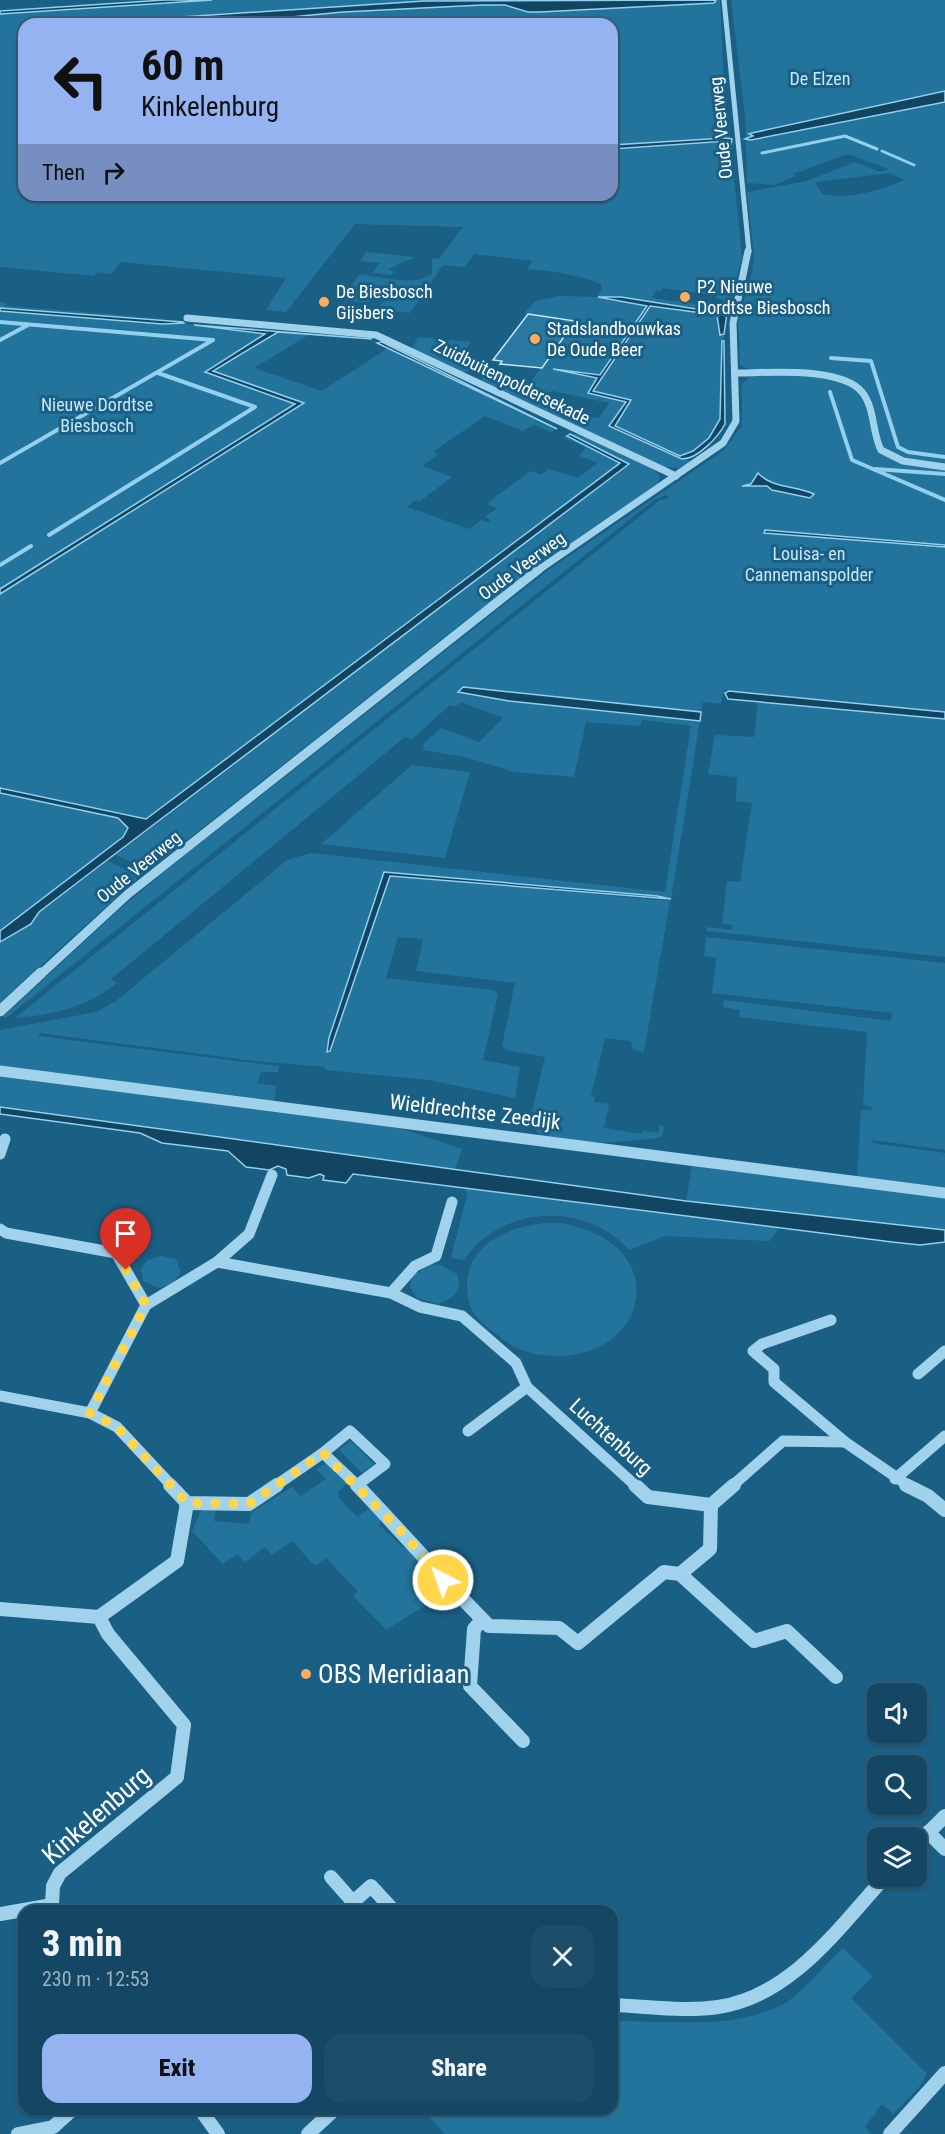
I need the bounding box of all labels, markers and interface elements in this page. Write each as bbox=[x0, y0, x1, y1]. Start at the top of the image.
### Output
text: 60 m bbox=[141, 41, 224, 90]
icon: left bbox=[42, 42, 120, 120]
park label: De Elzen bbox=[790, 68, 850, 89]
street label: Oude Veerweg bbox=[705, 76, 736, 180]
text: Kinkelenburg bbox=[141, 91, 279, 123]
icon: right bbox=[97, 156, 130, 189]
text: Then bbox=[42, 160, 85, 185]
place label: P2 Nieuwe Dordtse Biesbosch bbox=[697, 276, 830, 318]
place label: De Biesbosch Gijsbers bbox=[336, 281, 433, 323]
marker: P2 Nieuwe Dordtse Biesbosch bbox=[678, 290, 692, 304]
marker: De Biesbosch Gijsbers bbox=[317, 295, 331, 309]
place label: Stadslandbouwkas De Oude Beer bbox=[547, 318, 681, 360]
marker: Stadslandbouwkas De Oude Beer bbox=[528, 332, 542, 346]
street label: Zuidbuitenpoldersekade bbox=[431, 335, 594, 428]
park label: Nieuwe Dordtse Biesbosch bbox=[41, 394, 153, 436]
street label: Oude Veerweg bbox=[474, 527, 569, 604]
park label: Louisa- en Cannemanspolder bbox=[745, 543, 874, 585]
street label: Oude Veerweg bbox=[92, 826, 185, 907]
street label: Wieldrechtse Zeedijk bbox=[388, 1090, 562, 1134]
pin bbox=[100, 1208, 151, 1270]
icon: arrive bbox=[109, 1217, 142, 1250]
street label: Luchtenburg bbox=[565, 1394, 657, 1480]
position arrow bbox=[411, 1548, 475, 1612]
place label: OBS Meridiaan bbox=[318, 1659, 469, 1689]
marker: OBS Meridiaan bbox=[299, 1667, 313, 1681]
map controls bbox=[867, 1683, 927, 1887]
button: sound bbox=[867, 1683, 927, 1743]
button: search bbox=[867, 1755, 927, 1815]
street label: Kinkelenburg bbox=[36, 1760, 156, 1870]
button: layers bbox=[867, 1827, 927, 1887]
text: 3 min bbox=[42, 1923, 122, 1965]
button: close bbox=[531, 1925, 594, 1988]
text: 230 m · 12:53 bbox=[42, 1967, 149, 1991]
button: Exit bbox=[42, 2034, 312, 2103]
button: Share bbox=[324, 2034, 594, 2103]

